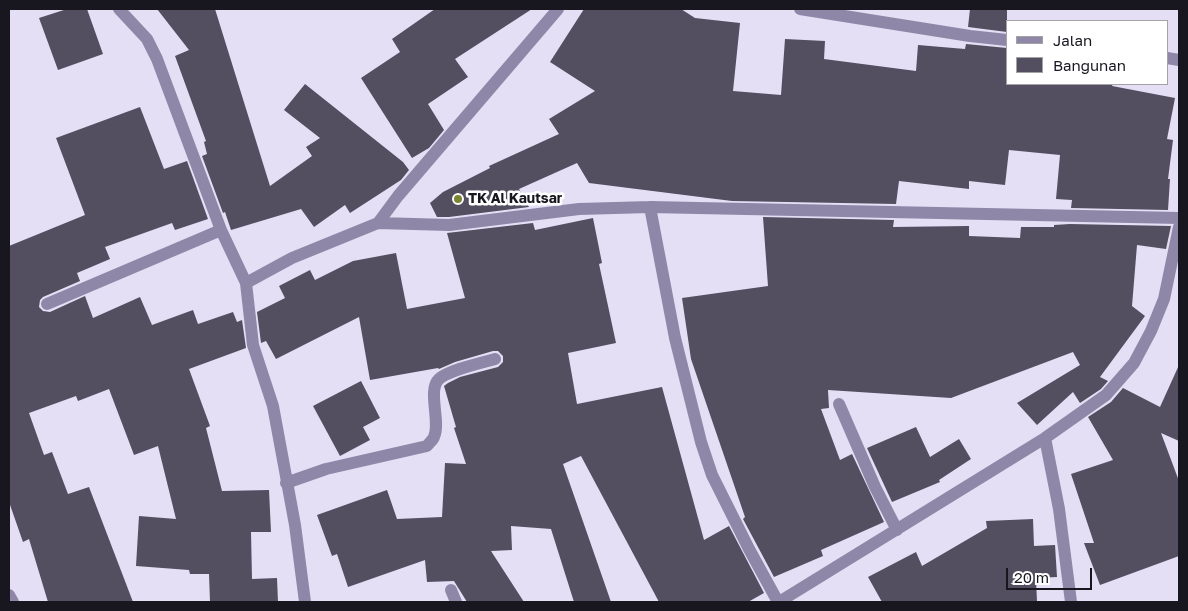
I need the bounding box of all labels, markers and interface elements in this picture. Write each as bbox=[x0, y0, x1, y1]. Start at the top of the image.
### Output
legend bbox=[1006, 20, 1168, 85]
text: Jalan bbox=[1053, 31, 1092, 49]
text: Bangunan bbox=[1053, 56, 1126, 74]
place label: TK Al Kautsar bbox=[468, 191, 562, 207]
marker: TK Al Kautsar bbox=[452, 193, 464, 205]
scale bar bbox=[1008, 558, 1094, 590]
text: 20 m bbox=[1014, 568, 1049, 586]

